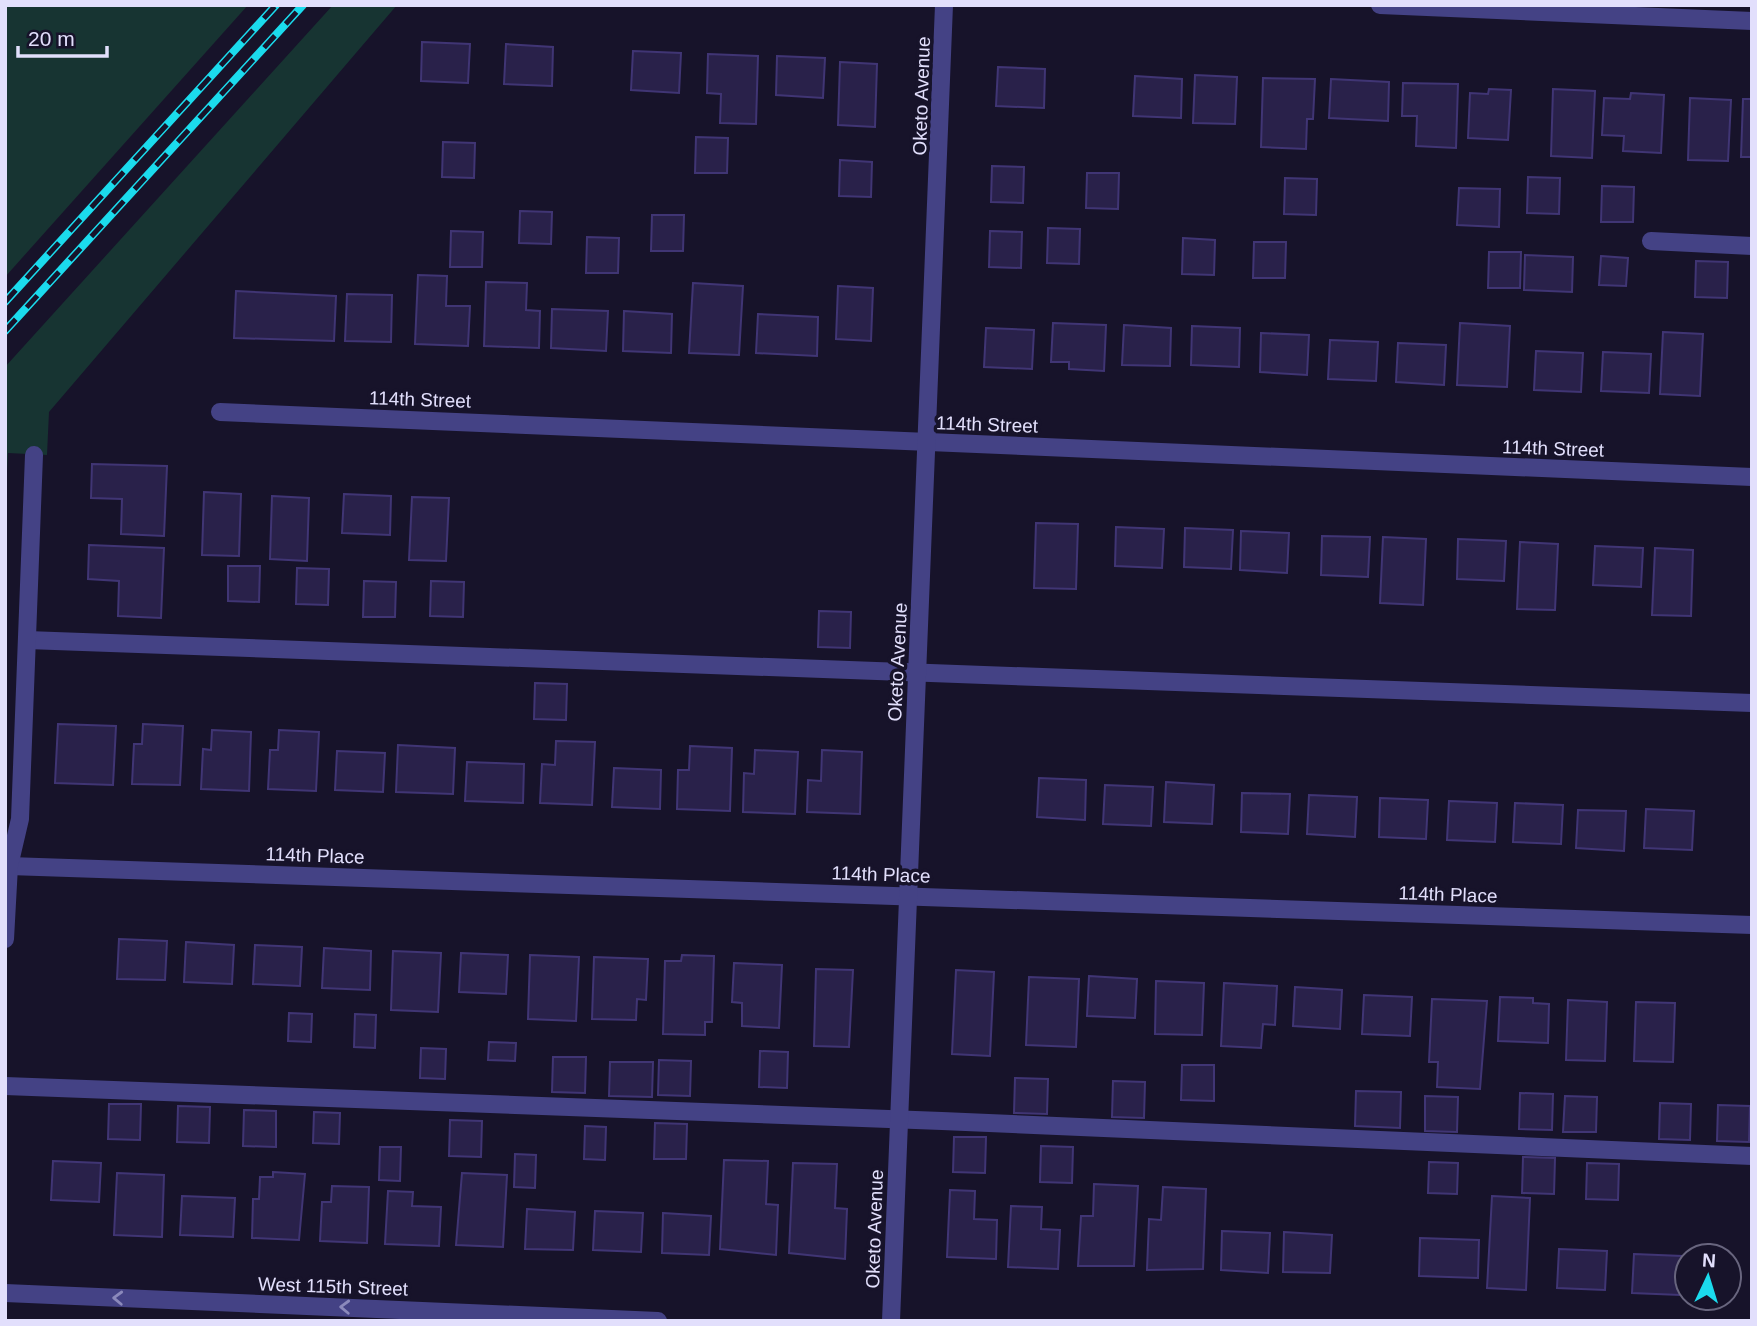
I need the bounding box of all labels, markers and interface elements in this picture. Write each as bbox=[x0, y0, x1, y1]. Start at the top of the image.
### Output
scale bar bbox=[18, 14, 107, 58]
text: 20 m bbox=[28, 27, 75, 50]
street label: Oketo Avenue bbox=[909, 36, 934, 156]
street label: 114th Street bbox=[369, 387, 472, 412]
street label: 114th Street bbox=[936, 412, 1039, 437]
street label: 114th Street bbox=[1502, 436, 1605, 461]
street label: Oketo Avenue bbox=[884, 602, 911, 722]
street label: 114th Place bbox=[265, 843, 365, 868]
street label: 114th Place bbox=[831, 862, 931, 887]
street label: 114th Place bbox=[1398, 882, 1498, 907]
street label: Oketo Avenue bbox=[862, 1169, 887, 1289]
north arrow bbox=[1673, 1242, 1743, 1312]
text: N bbox=[1702, 1250, 1717, 1271]
street label: West 115th Street bbox=[257, 1273, 409, 1300]
one-way arrow bbox=[112, 1290, 123, 1305]
one-way arrow bbox=[339, 1300, 350, 1315]

